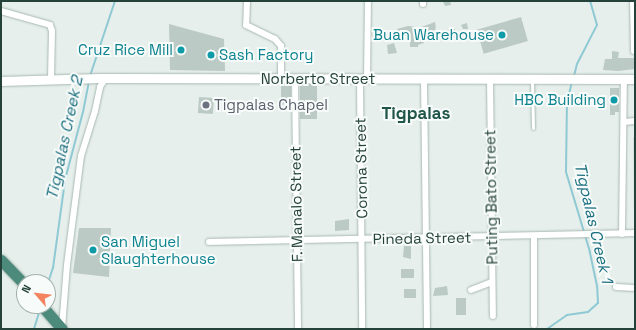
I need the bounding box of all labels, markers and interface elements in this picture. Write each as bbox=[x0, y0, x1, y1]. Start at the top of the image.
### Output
place label: Buan Warehouse bbox=[373, 26, 494, 44]
marker: Buan Warehouse bbox=[497, 30, 507, 40]
place label: Cruz Rice Mill bbox=[78, 41, 173, 59]
marker: Cruz Rice Mill bbox=[176, 45, 186, 55]
place label: Sash Factory bbox=[219, 46, 314, 64]
marker: Sash Factory bbox=[206, 50, 216, 60]
street label: Norberto Street bbox=[261, 70, 375, 88]
water label: Tigpalas Creek 2 bbox=[43, 74, 87, 202]
place label: HBC Building bbox=[514, 91, 606, 109]
marker: HBC Building bbox=[609, 95, 619, 105]
place label: Tigpalas Chapel bbox=[214, 96, 328, 114]
marker: Tigpalas Chapel bbox=[201, 100, 211, 110]
district label: Tigpalas bbox=[381, 104, 451, 124]
street label: Corona Street bbox=[351, 117, 371, 219]
street label: Puting Bato Street bbox=[481, 129, 501, 265]
street label: F. Manalo Street bbox=[286, 146, 306, 262]
water label: Tigpalas Creek 1 bbox=[570, 161, 616, 285]
street label: Pineda Street bbox=[372, 228, 472, 248]
place label: San Miguel Slaughterhouse bbox=[101, 232, 216, 267]
marker: San Miguel Slaughterhouse bbox=[88, 245, 98, 255]
north arrow bbox=[16, 274, 56, 314]
text: N bbox=[18, 282, 34, 295]

